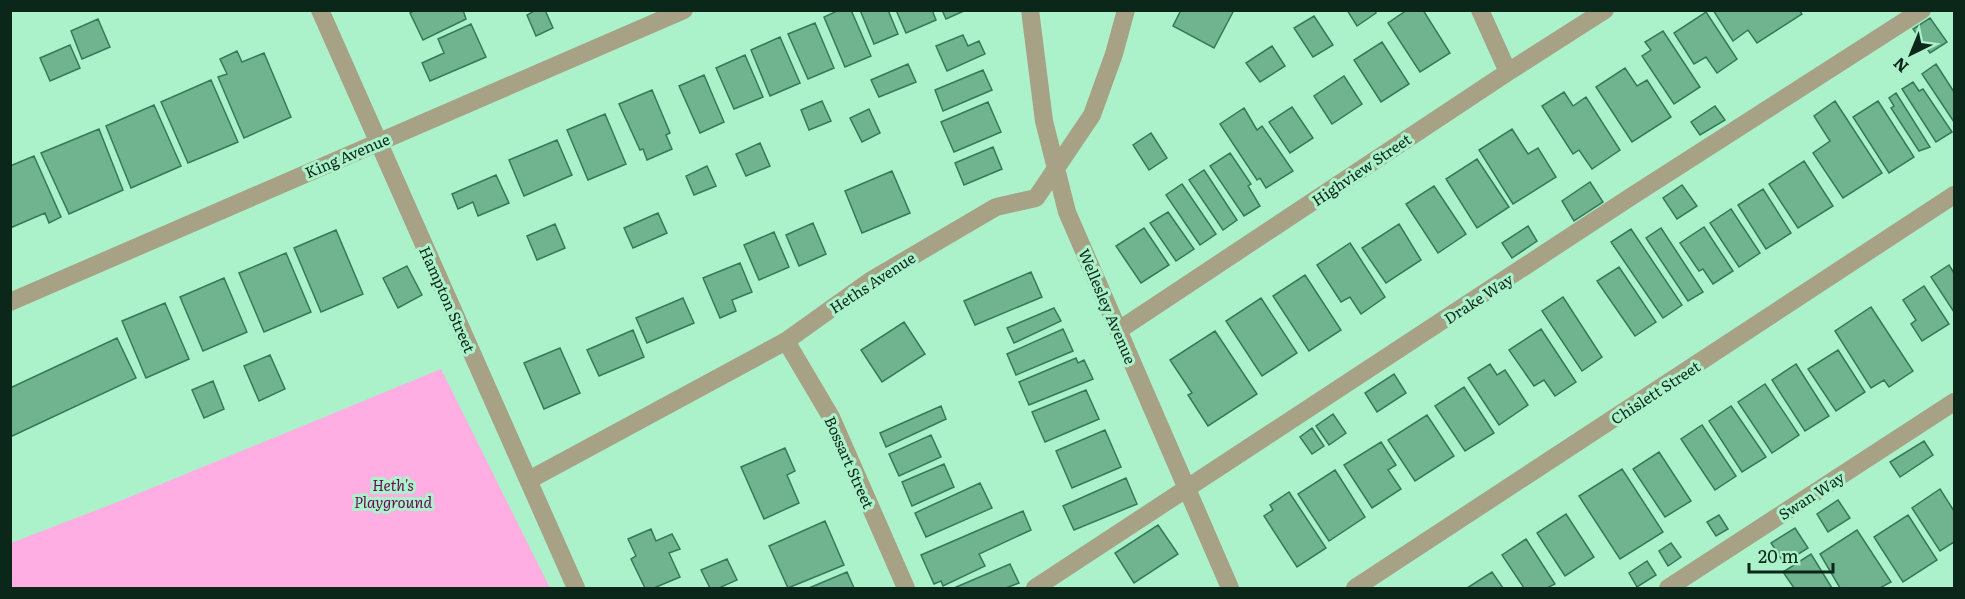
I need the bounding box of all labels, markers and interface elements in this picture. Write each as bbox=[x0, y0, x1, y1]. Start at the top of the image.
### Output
north arrow bbox=[1881, 24, 1941, 84]
text: N bbox=[1887, 52, 1913, 79]
street label: King Avenue bbox=[301, 127, 393, 183]
street label: Highview Street bbox=[1307, 127, 1415, 211]
street label: Hampton Street bbox=[414, 242, 482, 356]
street label: Heths Avenue bbox=[825, 245, 920, 318]
street label: Wellesley Avenue bbox=[1073, 245, 1143, 368]
street label: Drake Way bbox=[1439, 267, 1517, 329]
street label: Chislett Street bbox=[1606, 354, 1704, 430]
street label: Bossart Street bbox=[819, 412, 881, 512]
street label: Swan Way bbox=[1773, 465, 1849, 525]
park label: Heth's Playground bbox=[354, 473, 432, 513]
scale bar bbox=[1749, 536, 1833, 574]
text: 20 m bbox=[1758, 542, 1799, 569]

